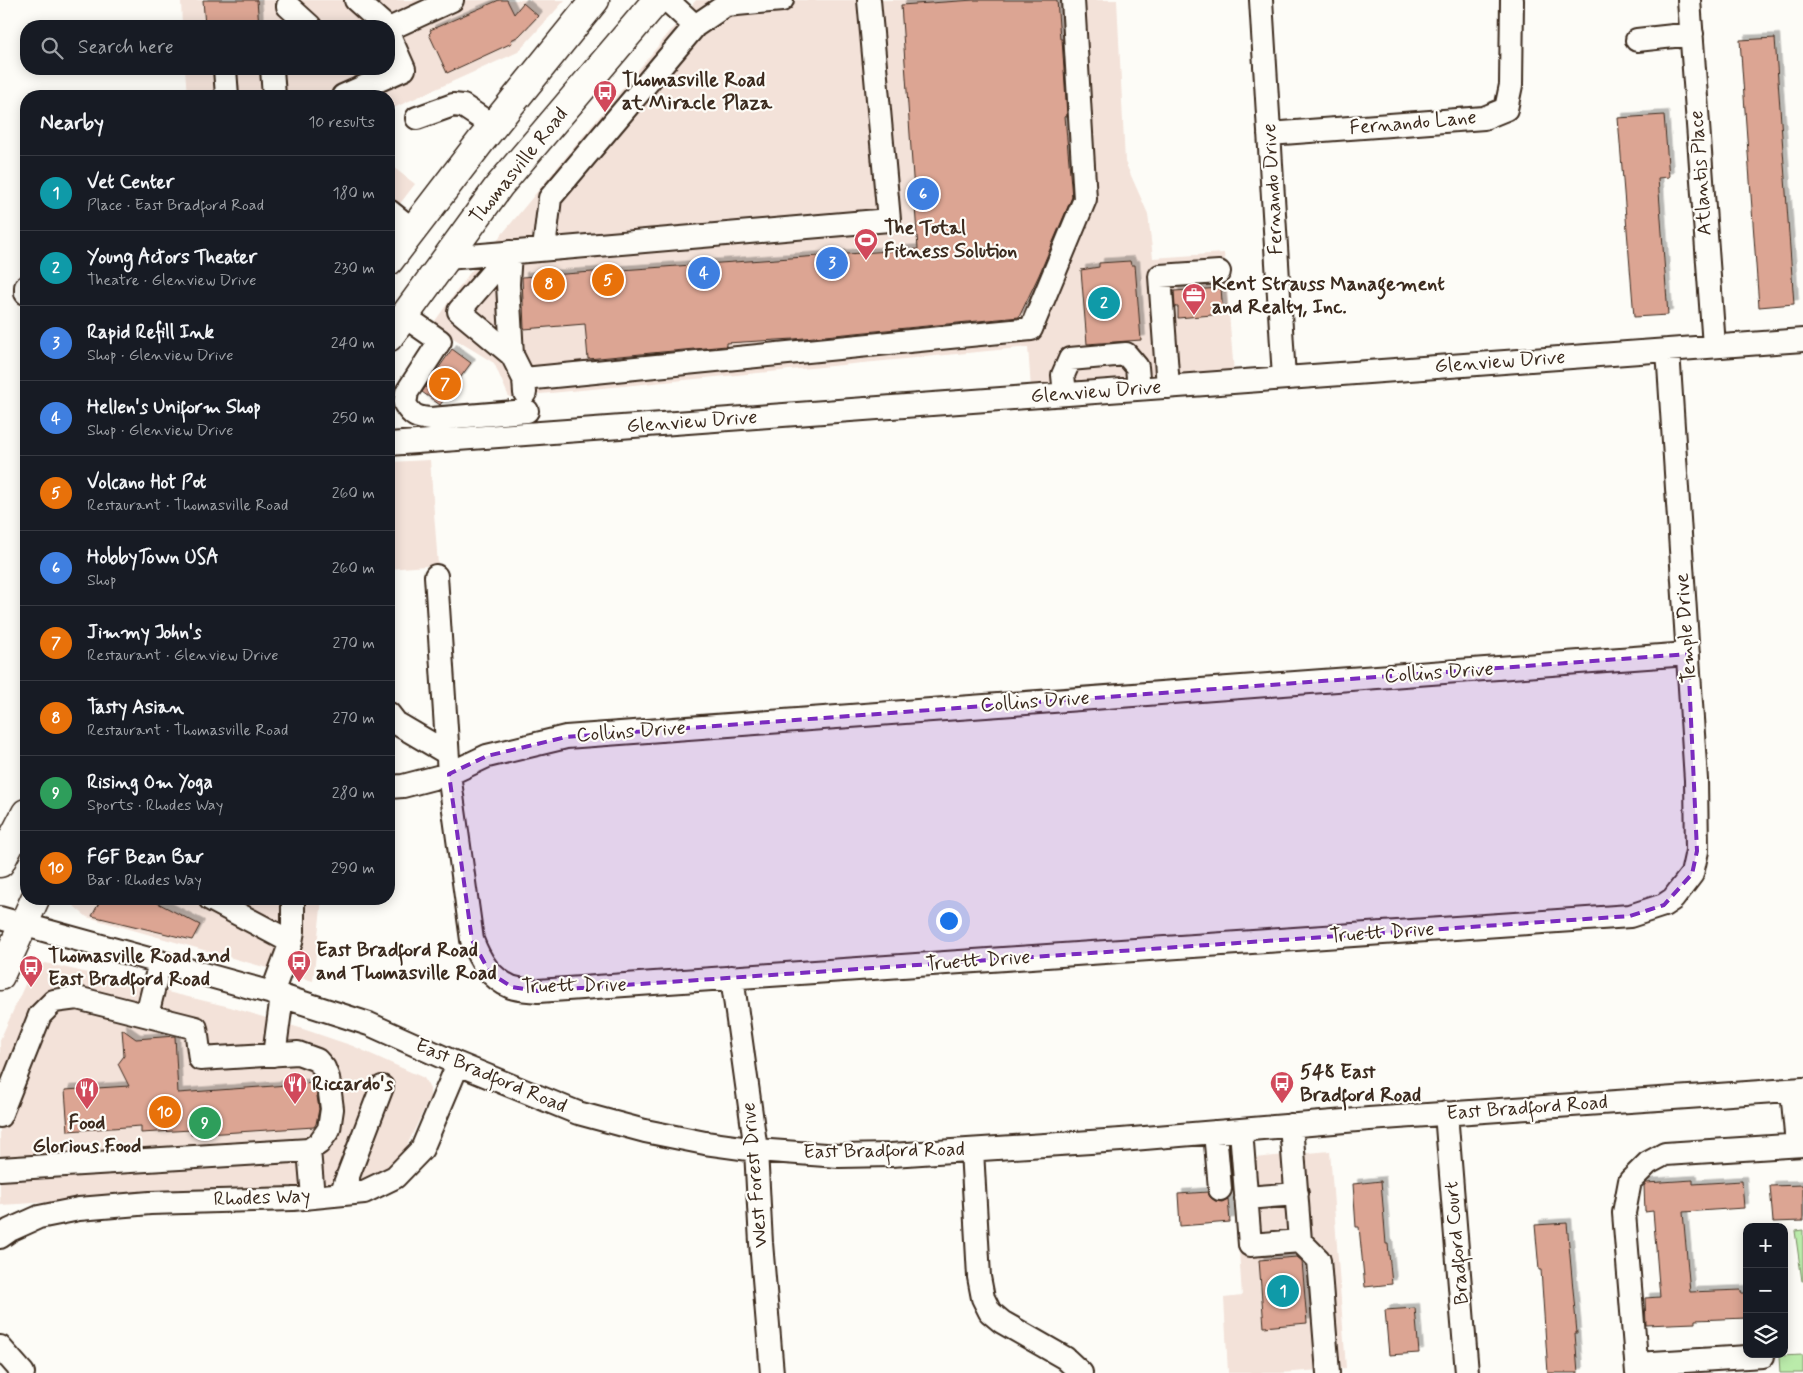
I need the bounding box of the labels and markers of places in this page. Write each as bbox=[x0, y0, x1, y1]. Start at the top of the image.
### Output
place label: Thomasville Road at Miracle Plaza bbox=[622, 67, 773, 117]
bus stop icon: Thomasville Road at Miracle Plaza bbox=[592, 79, 618, 113]
pin: 6 bbox=[907, 175, 939, 213]
place label: The Total Fitness Solution bbox=[884, 215, 1017, 265]
sports icon: The Total Fitness Solution bbox=[853, 227, 879, 261]
pin: 3 bbox=[816, 244, 848, 282]
pin: 4 bbox=[688, 254, 720, 292]
pin: 5 bbox=[592, 261, 624, 299]
pin: 8 bbox=[533, 265, 565, 303]
place label: Kent Strauss Management and Realty, Inc. bbox=[1212, 271, 1445, 321]
office icon: Kent Strauss Management and Realty, Inc. bbox=[1181, 282, 1207, 316]
pin: 2 bbox=[1088, 284, 1120, 322]
pin: 7 bbox=[429, 365, 461, 403]
place label: East Bradford Road and Thomasville Road bbox=[316, 937, 497, 987]
place label: Thomasville Road and East Bradford Road bbox=[48, 943, 230, 995]
bus stop icon: East Bradford Road and Thomasville Road bbox=[286, 949, 312, 983]
bus stop icon: Thomasville Road and East Bradford Road bbox=[18, 954, 44, 988]
place label: 548 East Bradford Road bbox=[1300, 1059, 1421, 1111]
bus stop icon: 548 East Bradford Road bbox=[1269, 1070, 1295, 1104]
restaurant icon: Riccardo's bbox=[282, 1071, 308, 1105]
place label: Riccardo's bbox=[312, 1071, 394, 1098]
restaurant icon: Food Glorious Food bbox=[74, 1076, 100, 1110]
pin: 10 bbox=[149, 1093, 181, 1131]
pin: 9 bbox=[189, 1104, 221, 1142]
place label: Food Glorious Food bbox=[33, 1110, 141, 1160]
pin: 1 bbox=[1267, 1272, 1299, 1310]

